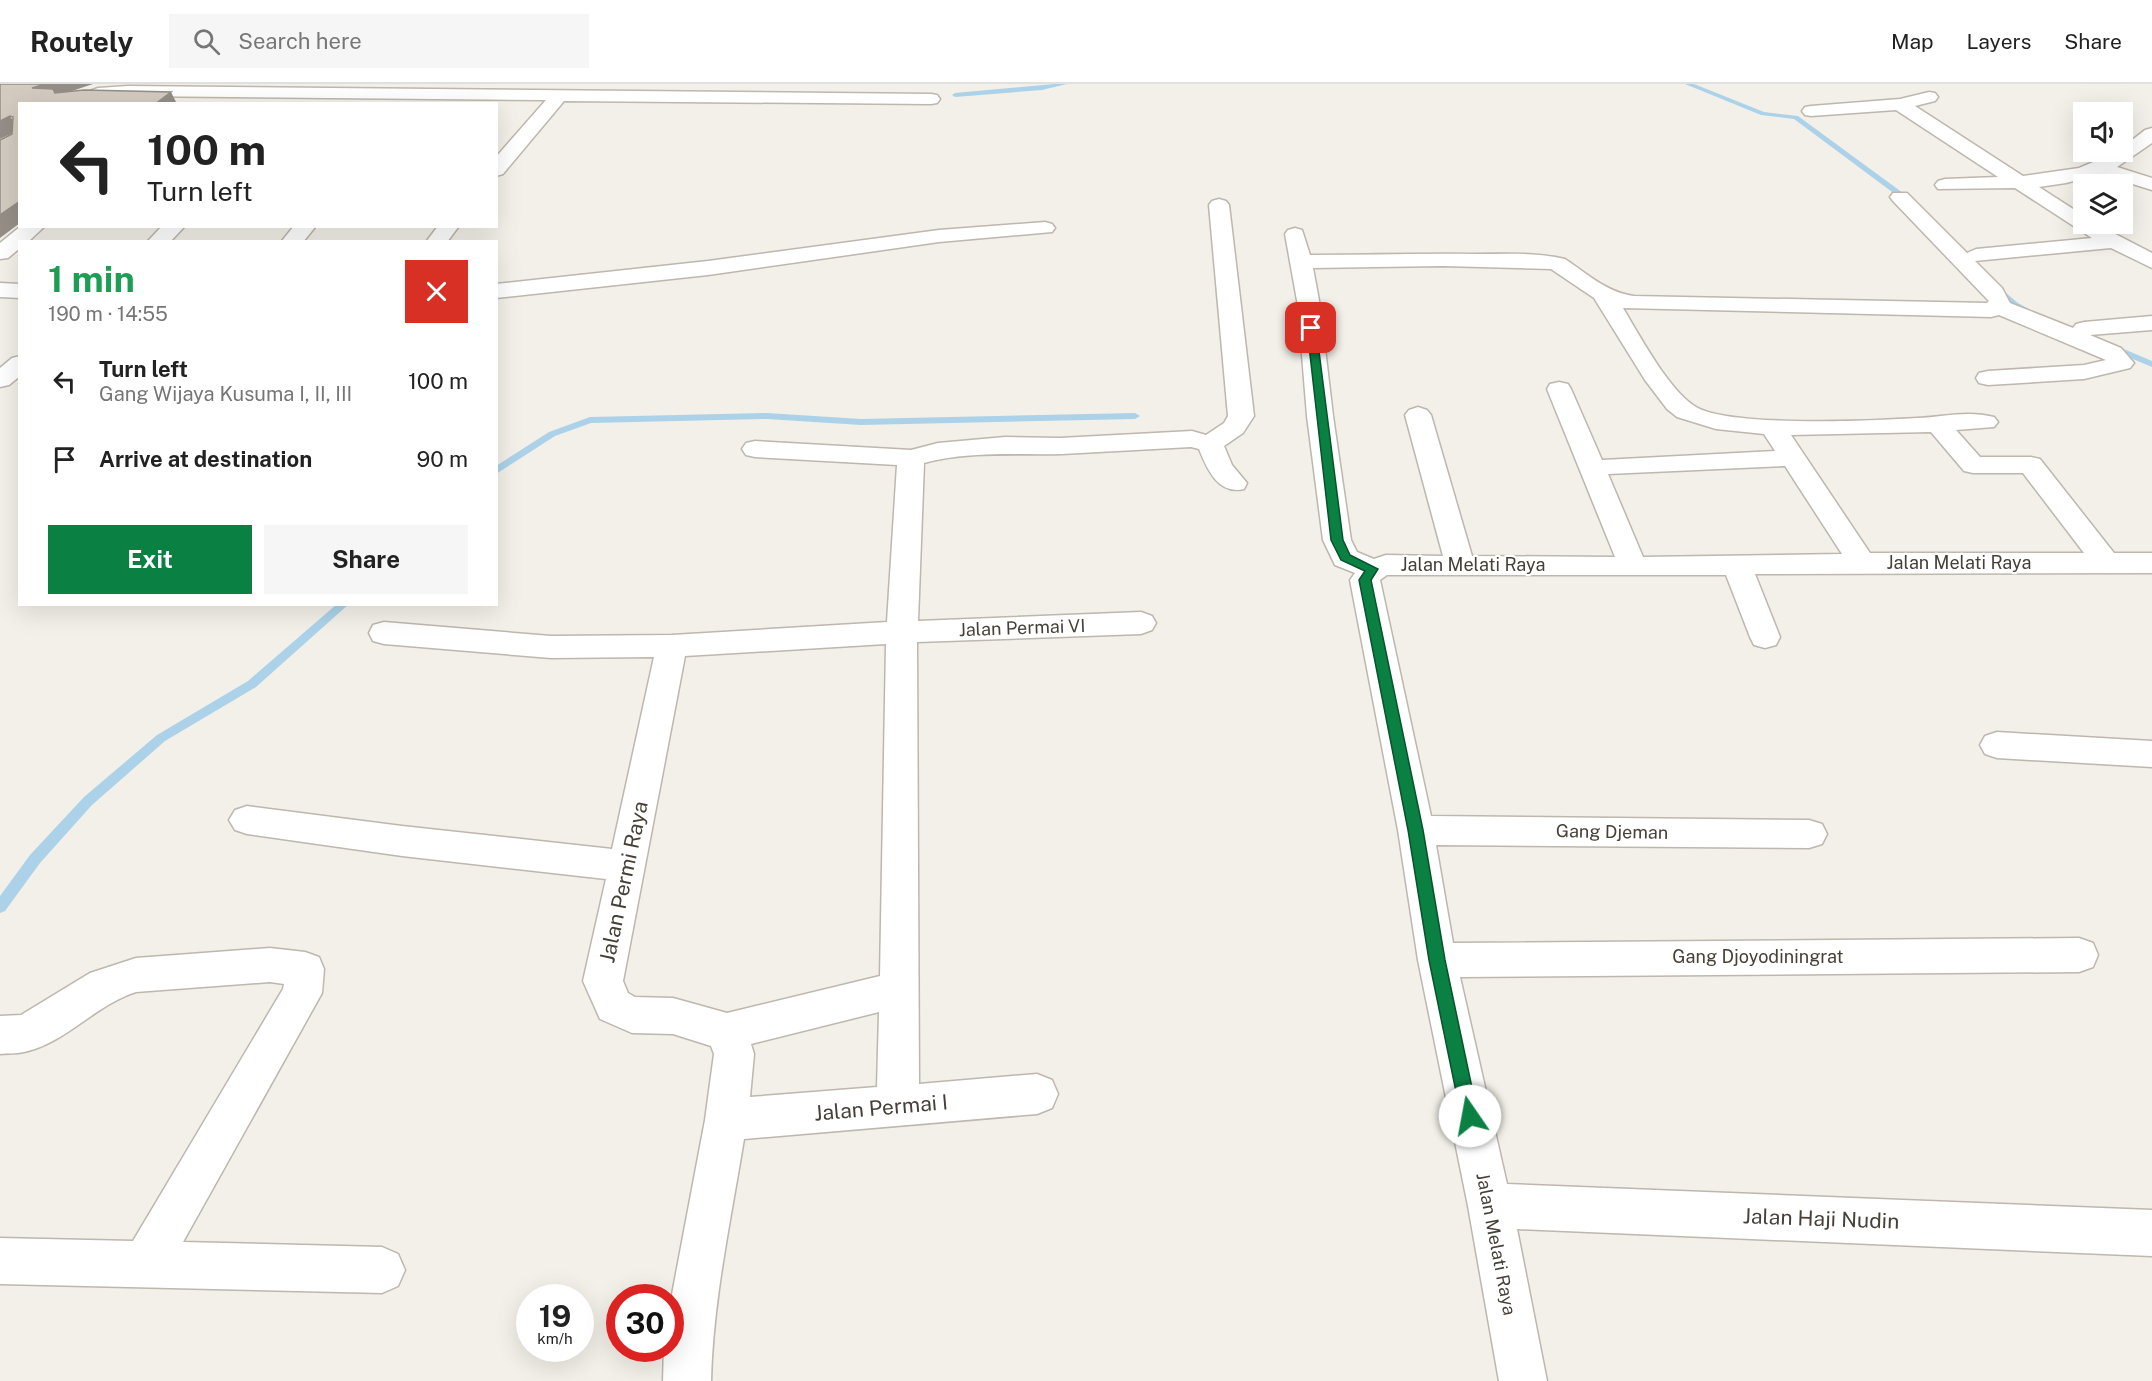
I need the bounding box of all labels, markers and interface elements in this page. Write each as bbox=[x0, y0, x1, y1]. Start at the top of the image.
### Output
search box bbox=[169, 14, 589, 68]
text: Routely bbox=[30, 25, 133, 58]
icon: search bbox=[190, 25, 223, 58]
text: Search here bbox=[238, 28, 362, 54]
text: Map bbox=[1891, 29, 1934, 54]
text: Layers bbox=[1967, 29, 2031, 54]
text: Share bbox=[2064, 29, 2122, 54]
map controls bbox=[2073, 102, 2133, 234]
button: sound bbox=[2073, 102, 2133, 162]
text: 100 m bbox=[147, 125, 266, 174]
icon: left bbox=[48, 126, 126, 204]
button: layers bbox=[2073, 174, 2133, 234]
text: Turn left bbox=[147, 175, 253, 207]
text: 1 min bbox=[48, 258, 135, 300]
button: close bbox=[405, 260, 468, 323]
text: 190 m · 14:55 bbox=[48, 302, 168, 326]
pin bbox=[1285, 302, 1336, 353]
icon: arrive bbox=[1294, 311, 1327, 344]
text: Turn left bbox=[99, 356, 188, 382]
icon: left bbox=[48, 365, 81, 398]
text: 100 m bbox=[408, 368, 468, 394]
text: Gang Wijaya Kusuma I, II, III bbox=[99, 382, 352, 406]
icon: arrive bbox=[48, 443, 81, 476]
text: Arrive at destination bbox=[99, 446, 312, 472]
text: 90 m bbox=[417, 446, 468, 472]
button: Exit bbox=[48, 525, 252, 594]
button: Share bbox=[264, 525, 468, 594]
street label: Jalan Melati Raya bbox=[1887, 552, 2031, 573]
street label: Jalan Melati Raya bbox=[1401, 554, 1545, 575]
street label: Jalan Permai VI bbox=[958, 615, 1086, 640]
street label: Jalan Permi Raya bbox=[594, 799, 653, 965]
street label: Gang Djeman bbox=[1556, 820, 1668, 843]
street label: Gang Djoyodiningrat bbox=[1672, 946, 1844, 967]
position arrow bbox=[1438, 1084, 1502, 1148]
street label: Jalan Permai I bbox=[813, 1089, 949, 1126]
street label: Jalan Melati Raya bbox=[1472, 1171, 1521, 1317]
street label: Jalan Haji Nudin bbox=[1742, 1203, 1900, 1234]
speed limit sign: 30 bbox=[606, 1284, 684, 1362]
text: 19 bbox=[539, 1298, 571, 1334]
text: km/h bbox=[537, 1330, 573, 1347]

